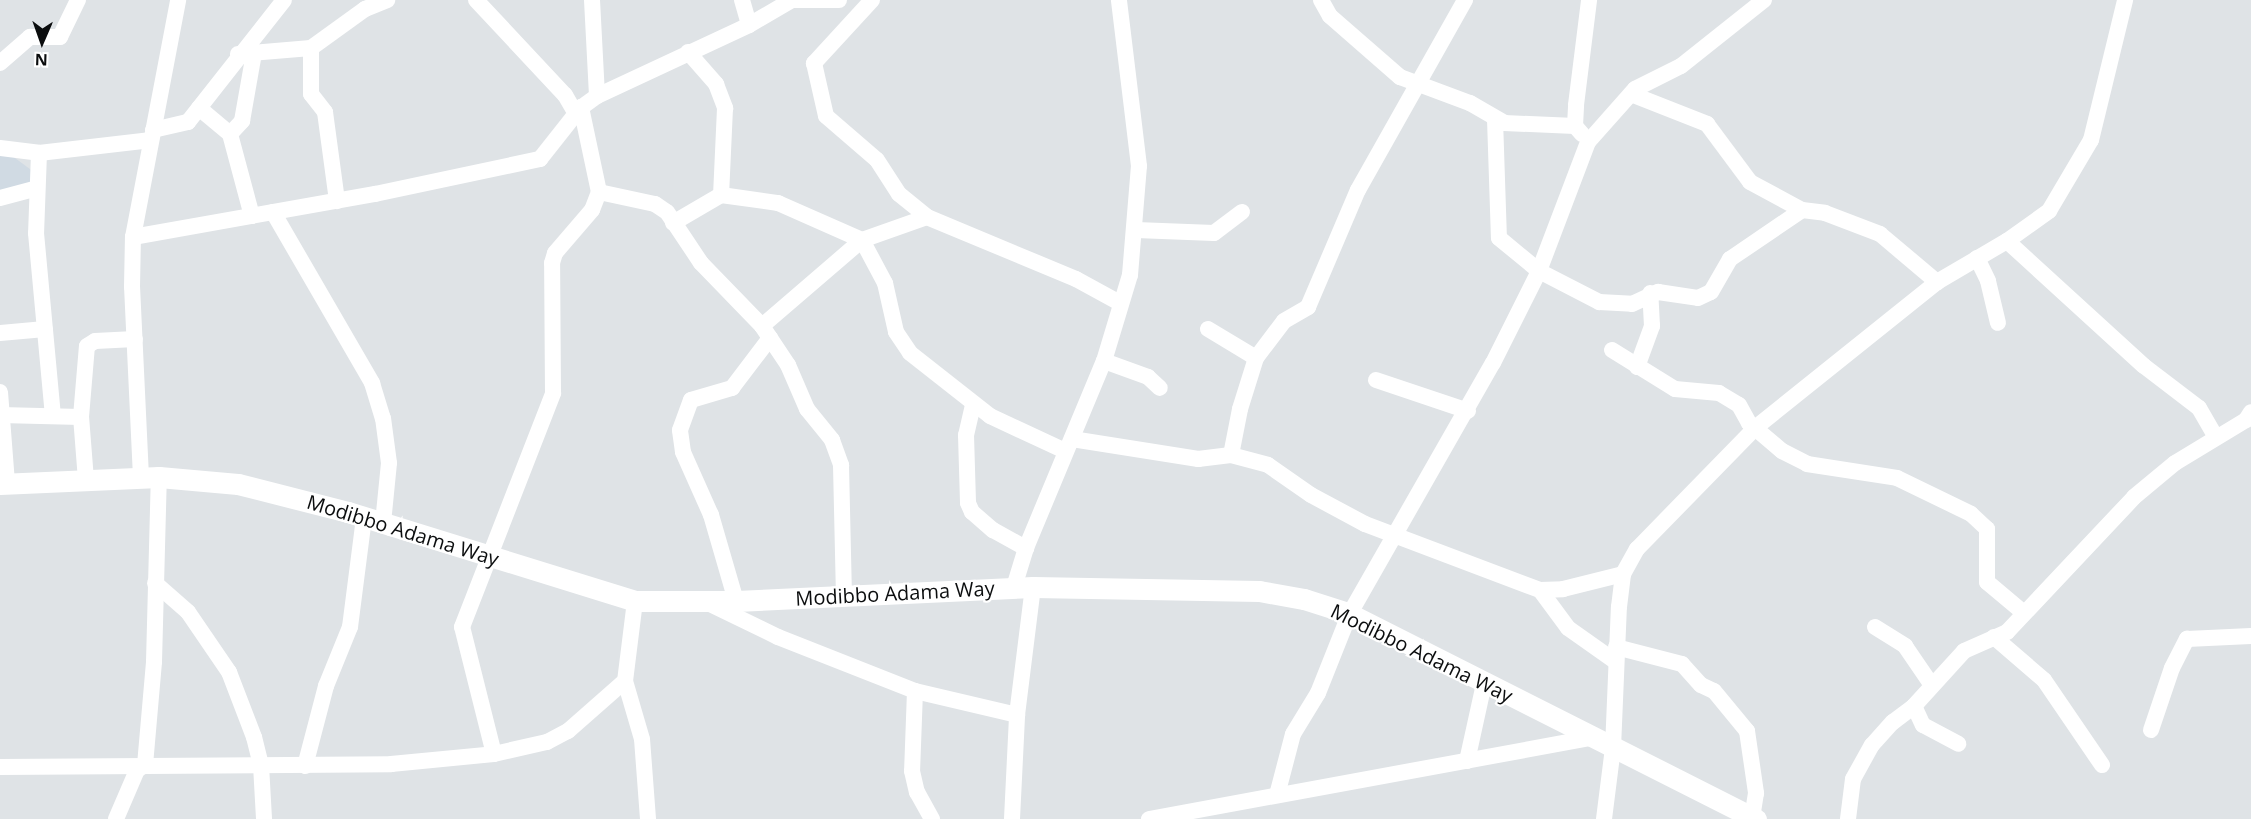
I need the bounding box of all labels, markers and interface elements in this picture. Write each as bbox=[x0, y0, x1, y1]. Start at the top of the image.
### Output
north arrow bbox=[12, 12, 72, 72]
text: N bbox=[34, 49, 48, 71]
street label: Modibbo Adama Way bbox=[304, 489, 502, 571]
street label: Modibbo Adama Way bbox=[795, 576, 995, 610]
street label: Modibbo Adama Way bbox=[1327, 599, 1517, 707]

